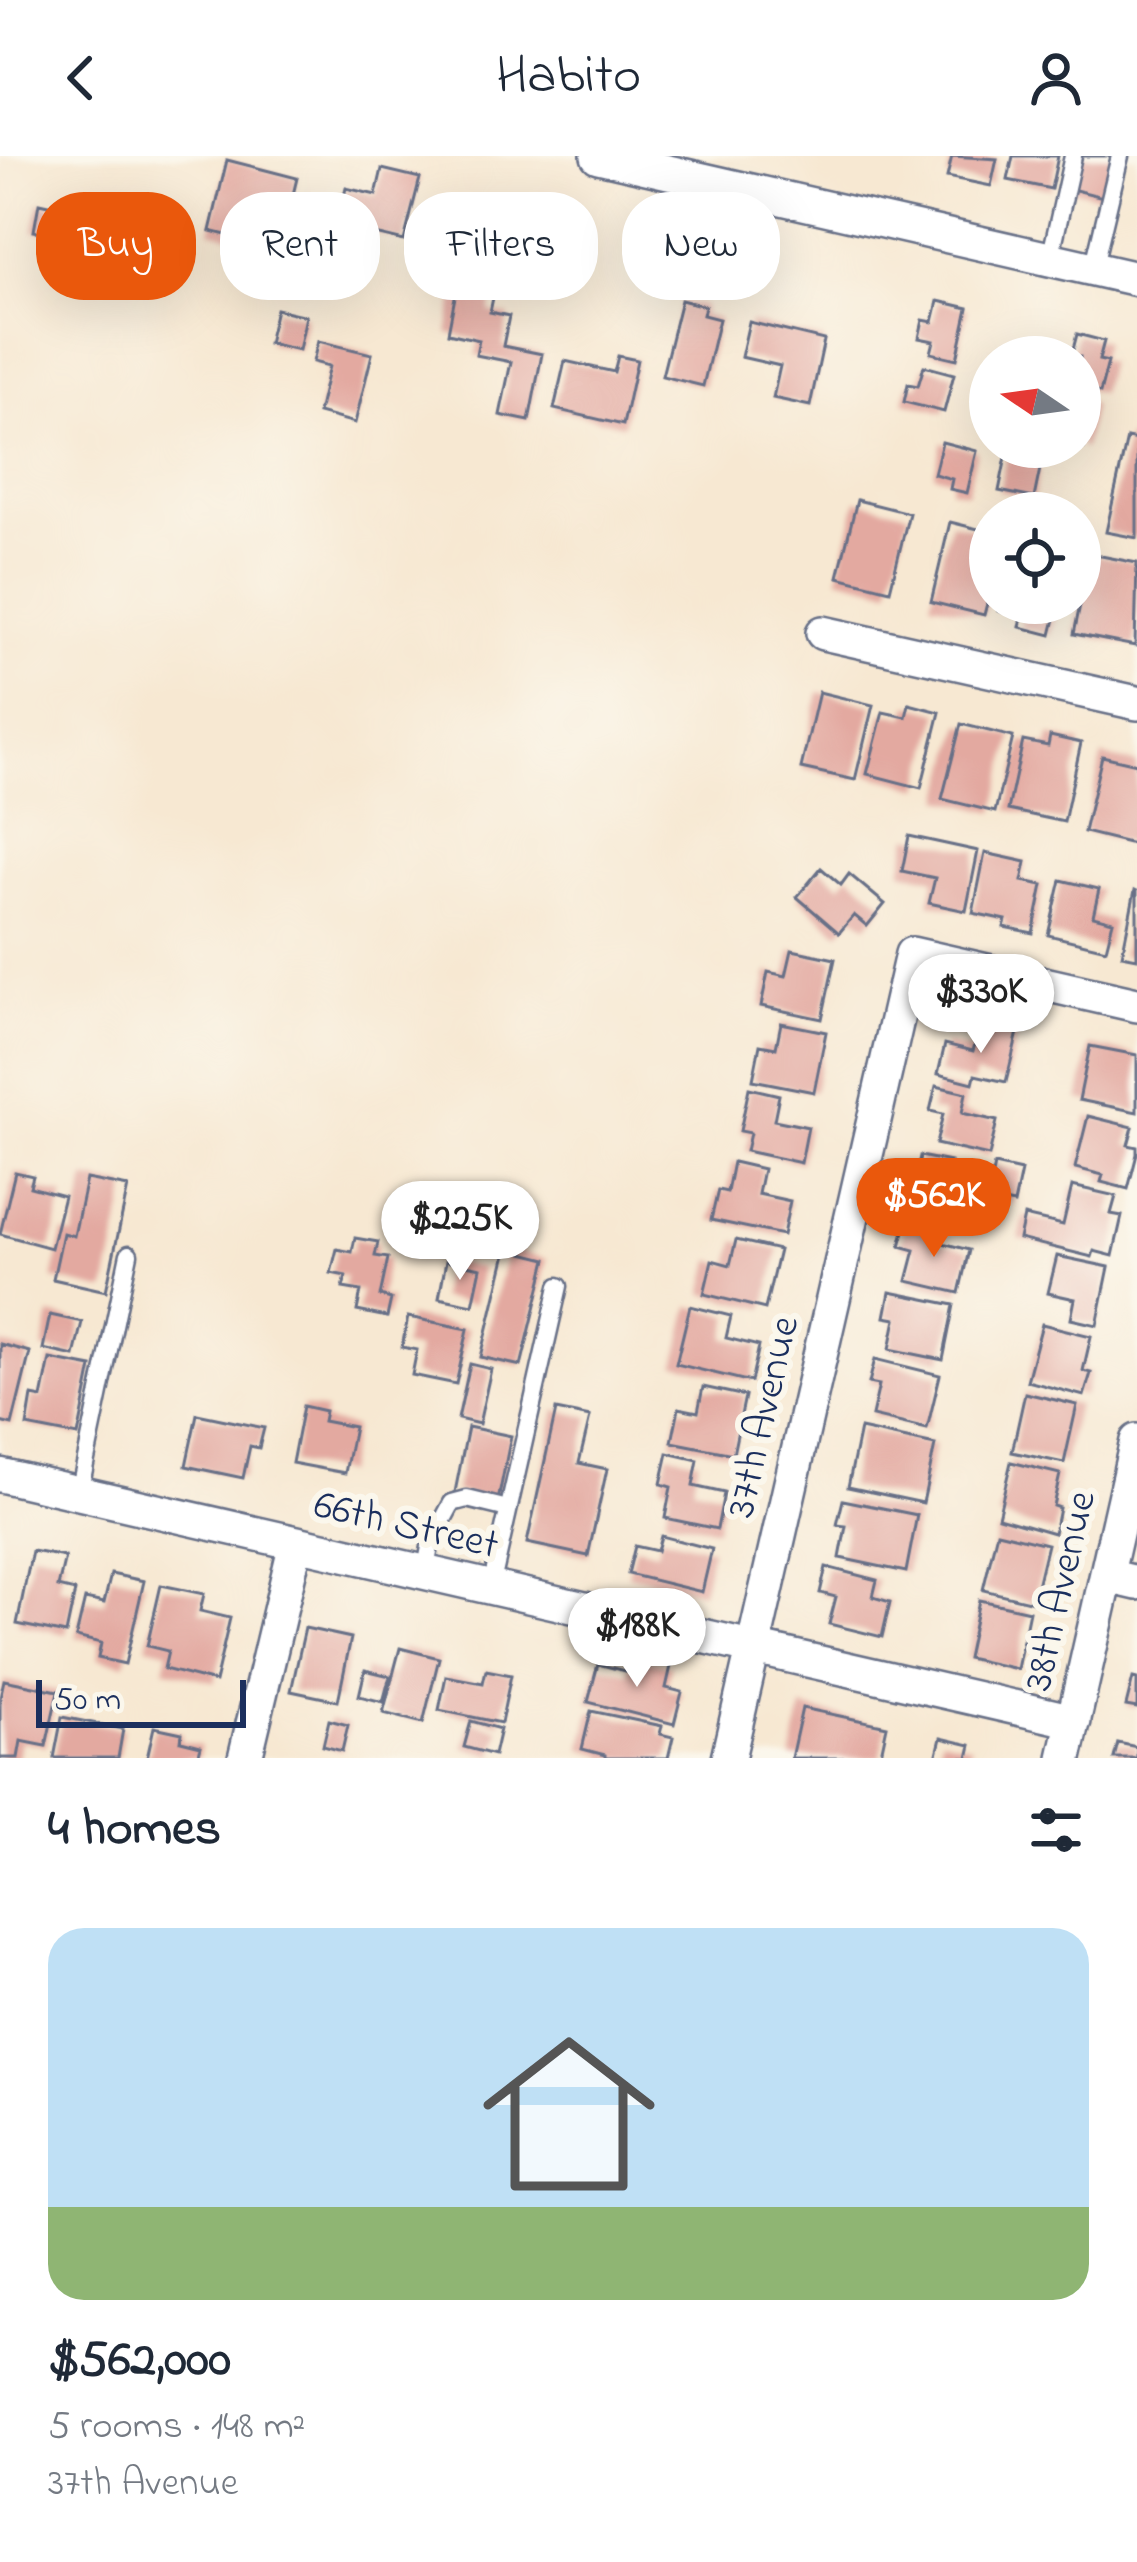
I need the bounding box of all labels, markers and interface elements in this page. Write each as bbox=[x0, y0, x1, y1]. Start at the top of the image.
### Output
text: Habito bbox=[496, 39, 641, 117]
icon: back bbox=[48, 45, 114, 111]
icon: person bbox=[1023, 45, 1089, 111]
chip: Buy bbox=[36, 192, 196, 300]
chip: Rent bbox=[220, 192, 380, 300]
chip: Filters bbox=[404, 192, 598, 300]
chip: New bbox=[622, 192, 780, 300]
north arrow bbox=[969, 336, 1101, 468]
map controls bbox=[969, 336, 1101, 624]
button: locate bbox=[969, 492, 1101, 624]
pin: $330K bbox=[897, 954, 1065, 1056]
text: $330K bbox=[935, 964, 1027, 1021]
pin: $562K bbox=[850, 1158, 1018, 1260]
text: $562K bbox=[883, 1168, 985, 1225]
pin: $225K bbox=[376, 1181, 544, 1283]
text: $225K bbox=[408, 1191, 512, 1248]
street label: 37th Avenue bbox=[712, 1310, 817, 1524]
street label: 66th Street bbox=[308, 1476, 504, 1577]
street label: 38th Avenue bbox=[1009, 1485, 1114, 1697]
pin: $188K bbox=[553, 1588, 721, 1690]
text: $188K bbox=[595, 1598, 679, 1655]
scale bar bbox=[36, 1674, 246, 1727]
text: 50 m bbox=[54, 1677, 121, 1725]
text: 4 homes bbox=[48, 1793, 221, 1868]
icon: filters bbox=[1023, 1797, 1089, 1863]
icon: home bbox=[461, 2006, 677, 2222]
text: $562,000 bbox=[48, 2324, 231, 2399]
text: 5 rooms · 148 m² bbox=[48, 2399, 305, 2456]
text: 37th Avenue bbox=[48, 2456, 238, 2513]

